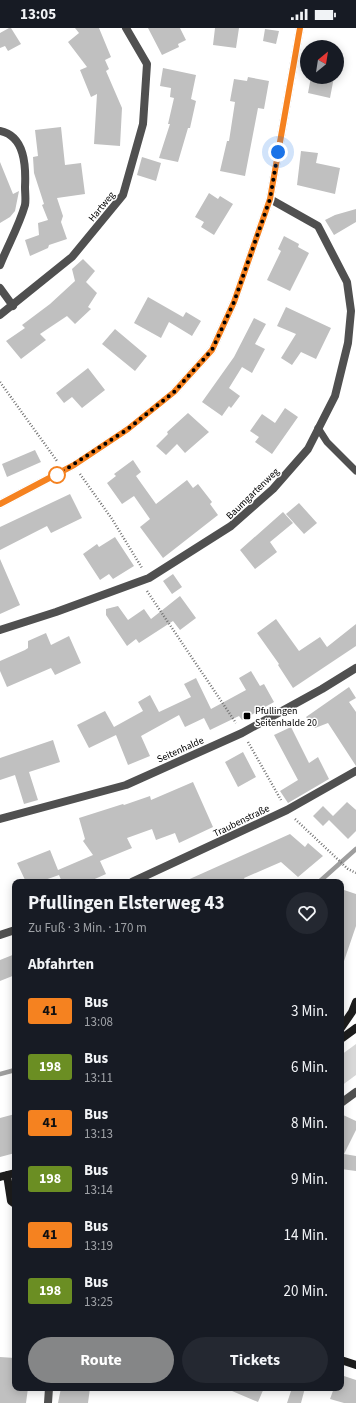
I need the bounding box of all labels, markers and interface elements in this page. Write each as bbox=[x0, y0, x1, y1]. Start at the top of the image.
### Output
text: 13:05 bbox=[20, 4, 56, 25]
north arrow bbox=[300, 40, 344, 84]
map controls bbox=[300, 40, 344, 84]
your location bbox=[268, 142, 288, 162]
street label: Hartweg bbox=[85, 188, 118, 225]
street label: Baumgartenweg bbox=[223, 465, 282, 523]
unlabelled marker bbox=[48, 466, 66, 484]
place label: Pfullingen Seitenhalde 20 bbox=[255, 704, 317, 730]
marker: Pfullingen Seitenhalde 20 bbox=[242, 711, 252, 721]
street label: Seitenhalde bbox=[155, 733, 206, 766]
street label: Traubenstraße bbox=[211, 801, 272, 841]
text: Pfullingen Elsterweg 43 bbox=[28, 890, 224, 917]
button: heart bbox=[286, 892, 328, 934]
text: Zu Fuß · 3 Min. · 170 m bbox=[28, 919, 147, 937]
text: Abfahrten bbox=[28, 954, 94, 975]
text: Bus bbox=[84, 992, 108, 1013]
text: 41 bbox=[43, 1001, 57, 1021]
text: 3 Min. bbox=[291, 1001, 328, 1022]
text: 13:08 bbox=[84, 1013, 113, 1031]
text: Bus bbox=[84, 1048, 108, 1069]
text: 198 bbox=[39, 1057, 61, 1077]
text: 6 Min. bbox=[291, 1057, 328, 1078]
text: 13:11 bbox=[84, 1069, 113, 1087]
text: Bus bbox=[84, 1104, 108, 1125]
text: 41 bbox=[43, 1113, 57, 1133]
text: 8 Min. bbox=[291, 1113, 328, 1134]
text: 13:13 bbox=[84, 1125, 113, 1143]
text: Bus bbox=[84, 1160, 108, 1181]
text: 198 bbox=[39, 1169, 61, 1189]
text: 9 Min. bbox=[291, 1169, 328, 1190]
text: 13:14 bbox=[84, 1181, 113, 1199]
text: Bus bbox=[84, 1216, 108, 1237]
text: 41 bbox=[43, 1225, 57, 1245]
text: 14 Min. bbox=[284, 1225, 328, 1246]
text: 13:19 bbox=[84, 1237, 113, 1255]
text: Bus bbox=[84, 1272, 108, 1293]
text: 198 bbox=[39, 1281, 61, 1301]
text: 20 Min. bbox=[284, 1281, 328, 1302]
text: 13:25 bbox=[84, 1293, 113, 1311]
button: Route bbox=[28, 1337, 174, 1383]
button: Tickets bbox=[182, 1337, 328, 1383]

